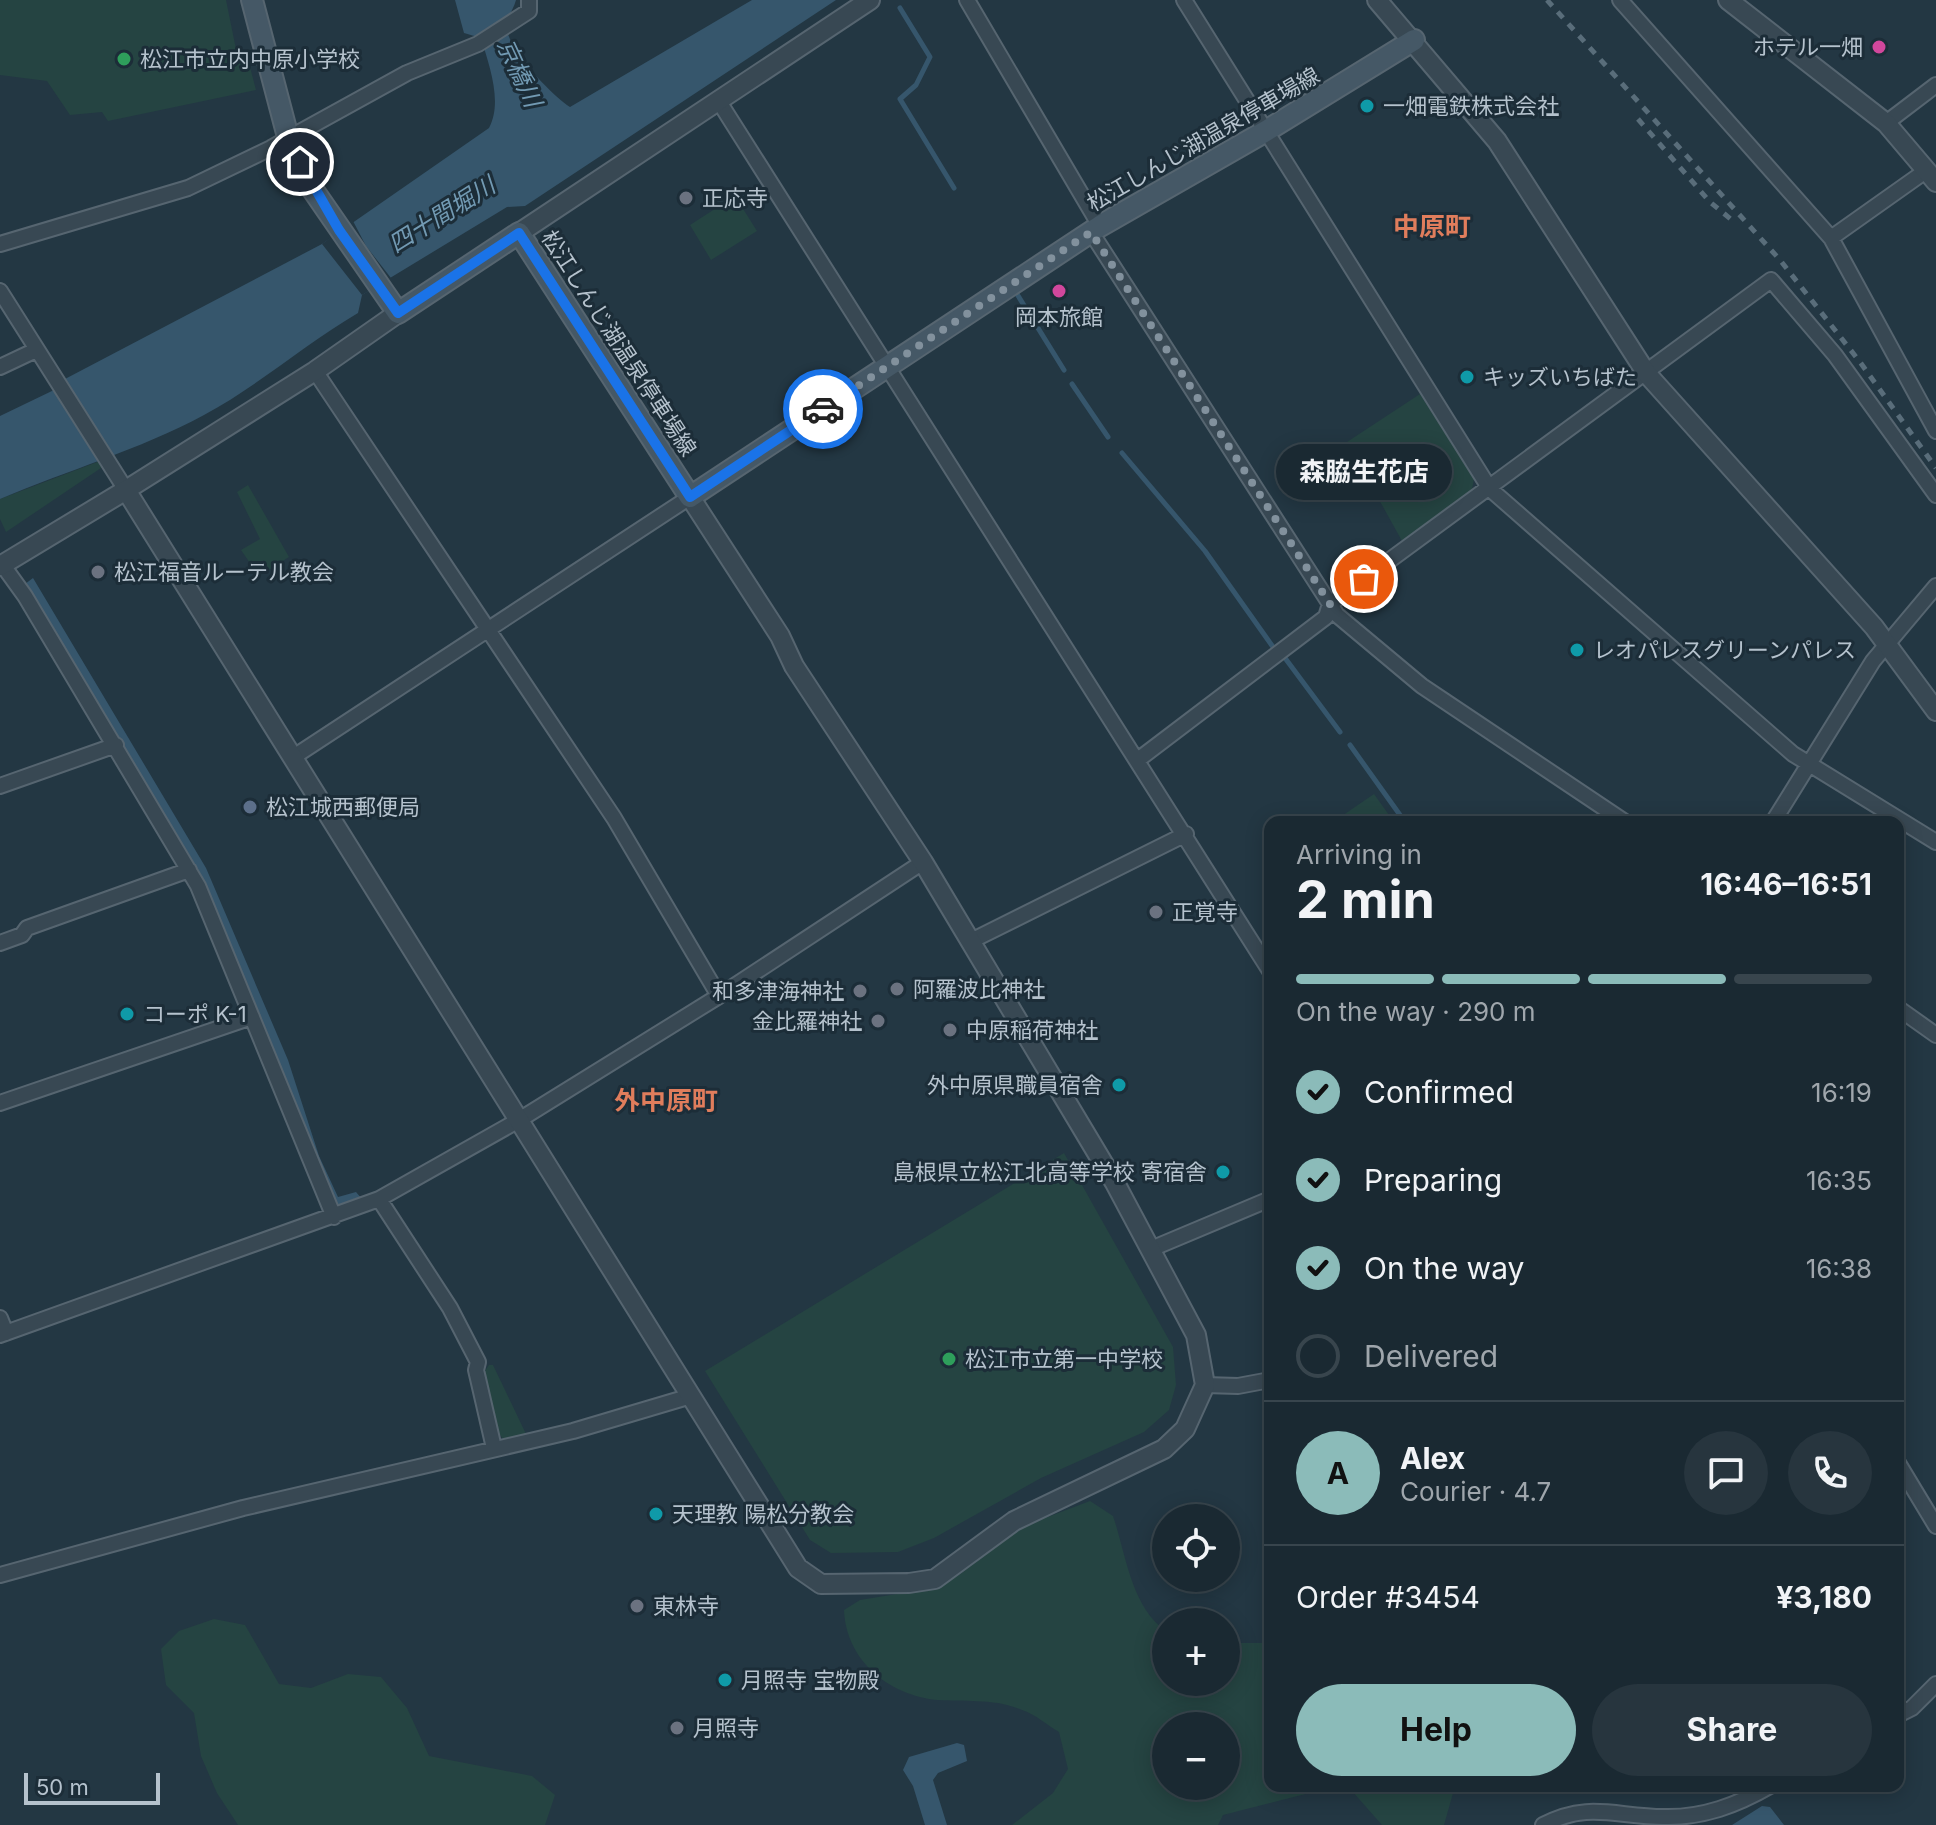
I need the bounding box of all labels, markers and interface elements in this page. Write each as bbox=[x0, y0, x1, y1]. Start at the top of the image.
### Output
water label: 京橋川 bbox=[491, 34, 549, 114]
place label: ホテル一畑 bbox=[1753, 34, 1863, 60]
marker: ホテル一畑 bbox=[1870, 38, 1888, 56]
place label: 松江市立内中原小学校 bbox=[140, 46, 360, 72]
marker: 松江市立内中原小学校 bbox=[115, 50, 133, 68]
street label: 松江しんじ湖温泉停車場線 bbox=[1082, 62, 1324, 216]
place label: 一畑電鉄株式会社 bbox=[1383, 93, 1559, 119]
marker: 一畑電鉄株式会社 bbox=[1358, 97, 1376, 115]
pin bbox=[266, 128, 334, 196]
icon: home bbox=[278, 140, 322, 184]
water label: 四十間堀川 bbox=[383, 169, 503, 259]
place label: 正応寺 bbox=[702, 185, 768, 211]
marker: 正応寺 bbox=[677, 189, 695, 207]
district label: 中原町 bbox=[1393, 211, 1471, 242]
street label: 松江しんじ湖温泉停車場線 bbox=[536, 225, 702, 461]
marker: 岡本旅館 bbox=[1050, 282, 1068, 300]
place label: 岡本旅館 bbox=[1015, 304, 1103, 330]
place label: キッズいちばた bbox=[1483, 364, 1637, 390]
marker: キッズいちばた bbox=[1458, 368, 1476, 386]
courier bbox=[783, 369, 863, 449]
icon: car bbox=[801, 387, 845, 431]
callout: 森脇生花店 bbox=[1276, 443, 1452, 499]
text: 森脇生花店 bbox=[1299, 456, 1429, 487]
pin bbox=[1330, 545, 1398, 613]
icon: bag bbox=[1342, 557, 1386, 601]
place label: 松江福音ルーテル教会 bbox=[114, 559, 334, 585]
marker: 松江福音ルーテル教会 bbox=[89, 563, 107, 581]
place label: レオパレスグリーンパレス bbox=[1593, 637, 1856, 663]
marker: レオパレスグリーンパレス bbox=[1568, 641, 1586, 659]
place label: 松江城西郵便局 bbox=[266, 794, 420, 820]
marker: 松江城西郵便局 bbox=[241, 798, 259, 816]
text: Arriving in bbox=[1296, 839, 1422, 870]
text: 16:46–16:51 bbox=[1700, 866, 1872, 902]
text: 2 min bbox=[1296, 868, 1435, 931]
place label: 正覚寺 bbox=[1172, 899, 1238, 925]
marker: 正覚寺 bbox=[1147, 903, 1165, 921]
place label: 阿羅波比神社 bbox=[913, 976, 1045, 1002]
place label: 和多津海神社 bbox=[712, 978, 844, 1004]
marker: 阿羅波比神社 bbox=[888, 980, 906, 998]
marker: 和多津海神社 bbox=[851, 982, 869, 1000]
text: On the way · 290 m bbox=[1296, 996, 1536, 1027]
place label: コーポ K-1 bbox=[143, 1001, 247, 1027]
marker: コーポ K-1 bbox=[118, 1005, 136, 1023]
place label: 金比羅神社 bbox=[752, 1008, 862, 1034]
marker: 金比羅神社 bbox=[869, 1012, 887, 1030]
place label: 中原稲荷神社 bbox=[966, 1017, 1098, 1043]
marker: 中原稲荷神社 bbox=[941, 1021, 959, 1039]
icon: check bbox=[1296, 1070, 1340, 1114]
place label: 外中原県職員宿舎 bbox=[927, 1072, 1103, 1098]
text: Confirmed bbox=[1364, 1074, 1514, 1110]
marker: 外中原県職員宿舎 bbox=[1110, 1076, 1128, 1094]
text: 16:19 bbox=[1811, 1077, 1872, 1108]
district label: 外中原町 bbox=[614, 1085, 718, 1116]
icon: check bbox=[1296, 1158, 1340, 1202]
place label: 島根県立松江北高等学校 寄宿舎 bbox=[893, 1159, 1207, 1185]
text: Preparing bbox=[1364, 1162, 1502, 1198]
marker: 島根県立松江北高等学校 寄宿舎 bbox=[1214, 1163, 1232, 1181]
text: 16:35 bbox=[1806, 1165, 1872, 1196]
icon: check bbox=[1296, 1246, 1340, 1290]
text: On the way bbox=[1364, 1250, 1524, 1286]
text: 16:38 bbox=[1806, 1253, 1872, 1284]
text: Delivered bbox=[1364, 1338, 1498, 1374]
place label: 松江市立第一中学校 bbox=[965, 1346, 1163, 1372]
marker: 松江市立第一中学校 bbox=[940, 1350, 958, 1368]
button: chat bbox=[1684, 1431, 1768, 1515]
button: phone bbox=[1788, 1431, 1872, 1515]
text: Alex bbox=[1400, 1440, 1465, 1476]
text: A bbox=[1327, 1455, 1349, 1491]
text: Courier · 4.7 bbox=[1400, 1476, 1551, 1507]
place label: 天理教 陽松分教会 bbox=[672, 1501, 854, 1527]
map controls bbox=[1152, 1504, 1240, 1800]
button: locate bbox=[1152, 1504, 1240, 1592]
marker: 天理教 陽松分教会 bbox=[647, 1505, 665, 1523]
text: Order #3454 bbox=[1296, 1579, 1480, 1615]
text: ¥3,180 bbox=[1776, 1579, 1872, 1615]
place label: 東林寺 bbox=[653, 1593, 719, 1619]
marker: 東林寺 bbox=[628, 1597, 646, 1615]
button: + bbox=[1152, 1608, 1240, 1696]
place label: 月照寺 宝物殿 bbox=[741, 1667, 879, 1693]
marker: 月照寺 宝物殿 bbox=[716, 1671, 734, 1689]
button: Help bbox=[1296, 1684, 1576, 1776]
button: Share bbox=[1592, 1684, 1872, 1776]
button: − bbox=[1152, 1712, 1240, 1800]
place label: 月照寺 bbox=[693, 1715, 759, 1741]
marker: 月照寺 bbox=[668, 1719, 686, 1737]
scale bar bbox=[24, 1769, 160, 1805]
text: 50 m bbox=[36, 1774, 89, 1800]

